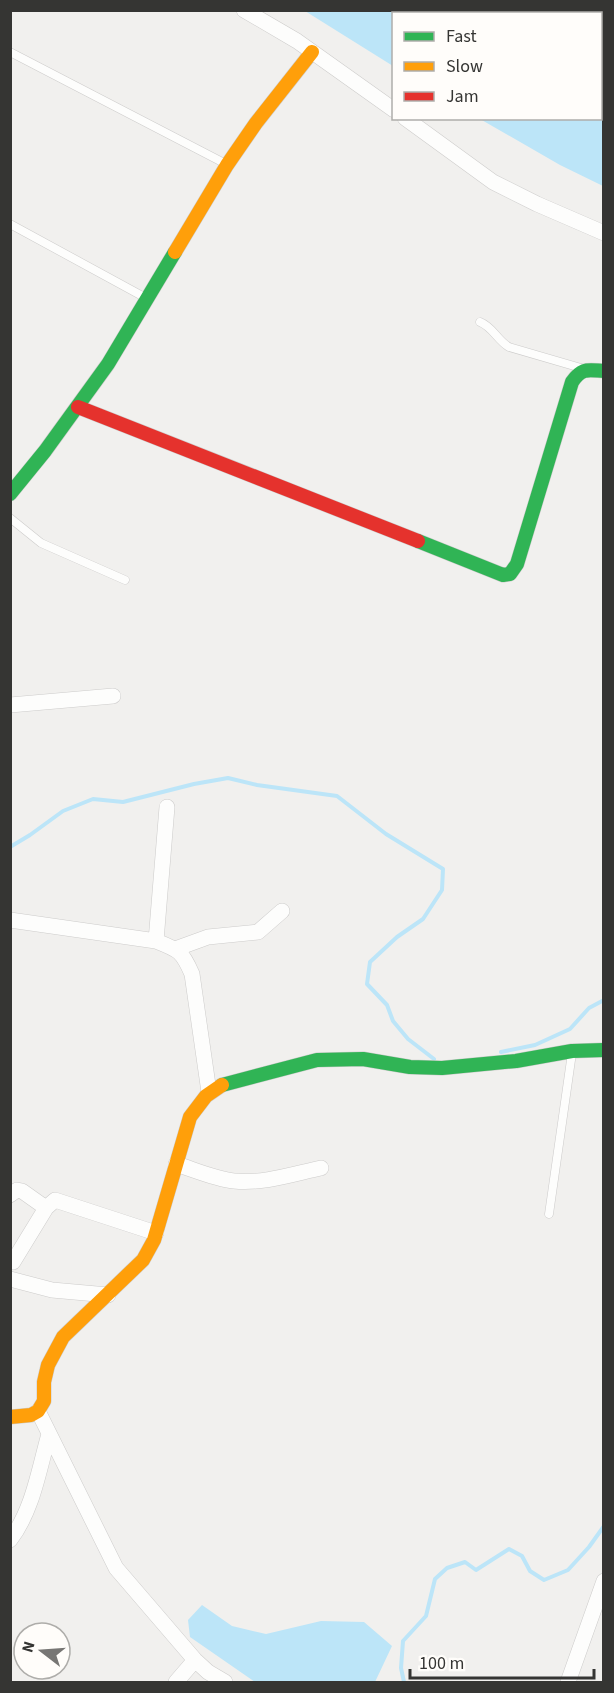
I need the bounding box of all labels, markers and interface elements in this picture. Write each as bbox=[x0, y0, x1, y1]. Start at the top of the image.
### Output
legend bbox=[392, 12, 602, 120]
text: Fast bbox=[446, 24, 477, 49]
text: Slow bbox=[446, 54, 483, 79]
text: Jam bbox=[446, 84, 479, 109]
north arrow bbox=[12, 1621, 72, 1681]
text: N bbox=[17, 1639, 41, 1655]
scale bar bbox=[410, 1642, 594, 1680]
text: 100 m bbox=[419, 1651, 464, 1676]

